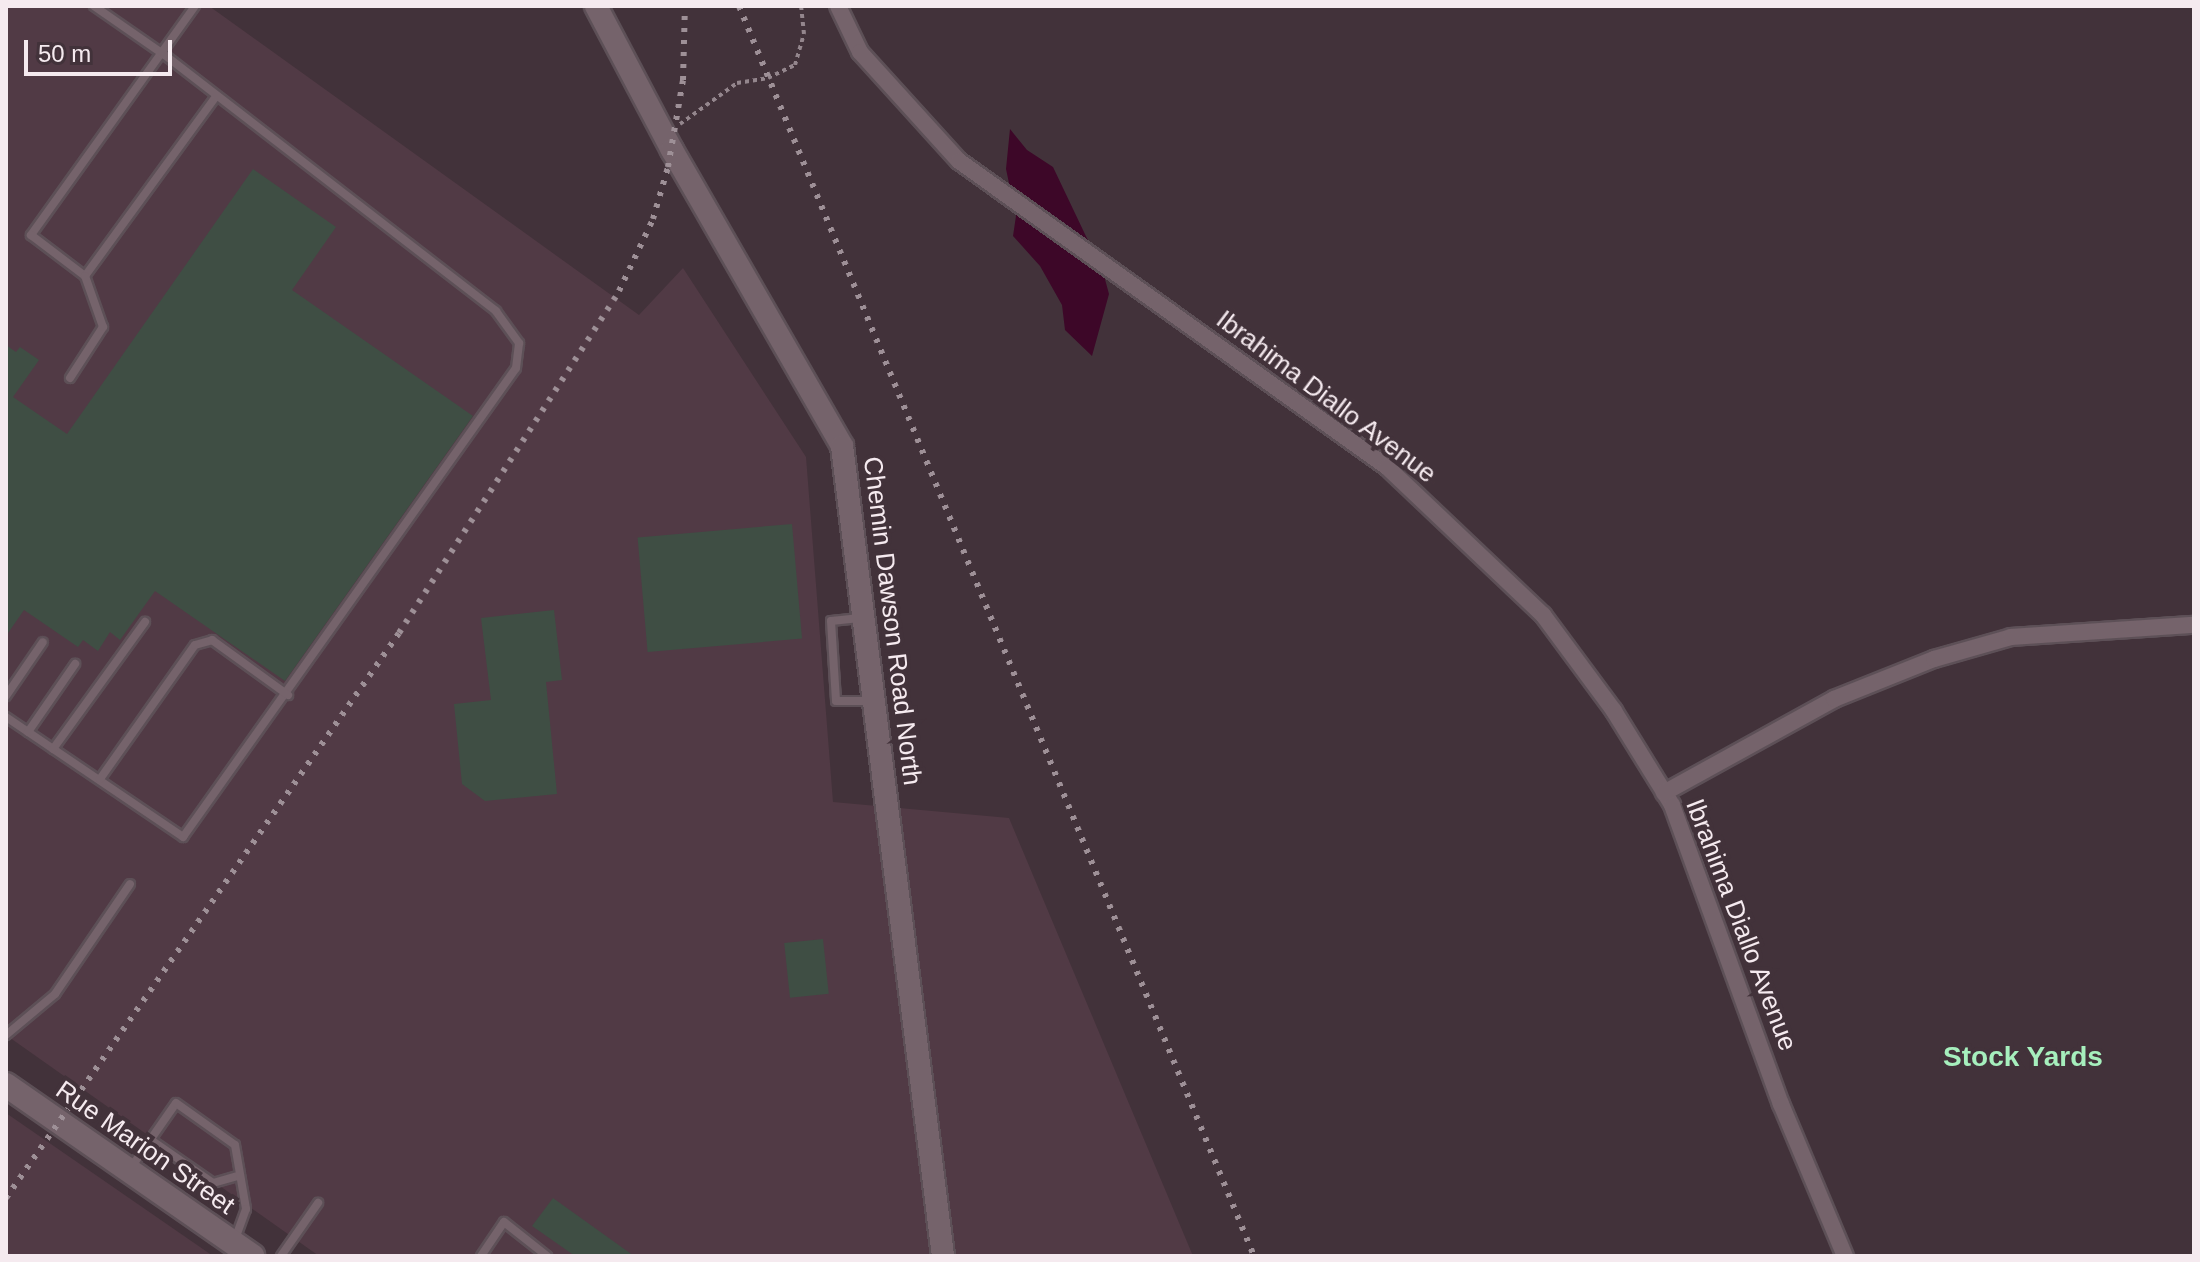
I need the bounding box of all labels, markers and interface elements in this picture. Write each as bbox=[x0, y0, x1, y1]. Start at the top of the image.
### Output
scale bar bbox=[28, 24, 176, 74]
text: 50 m bbox=[38, 40, 91, 67]
street label: Ibrahima Diallo Avenue bbox=[1209, 304, 1443, 490]
street label: Chemin Dawson Road North bbox=[856, 455, 928, 787]
street label: Ibrahima Diallo Avenue bbox=[1678, 794, 1804, 1056]
district label: Stock Yards bbox=[1943, 1040, 2103, 1074]
street label: Rue Marion Street bbox=[50, 1075, 240, 1221]

